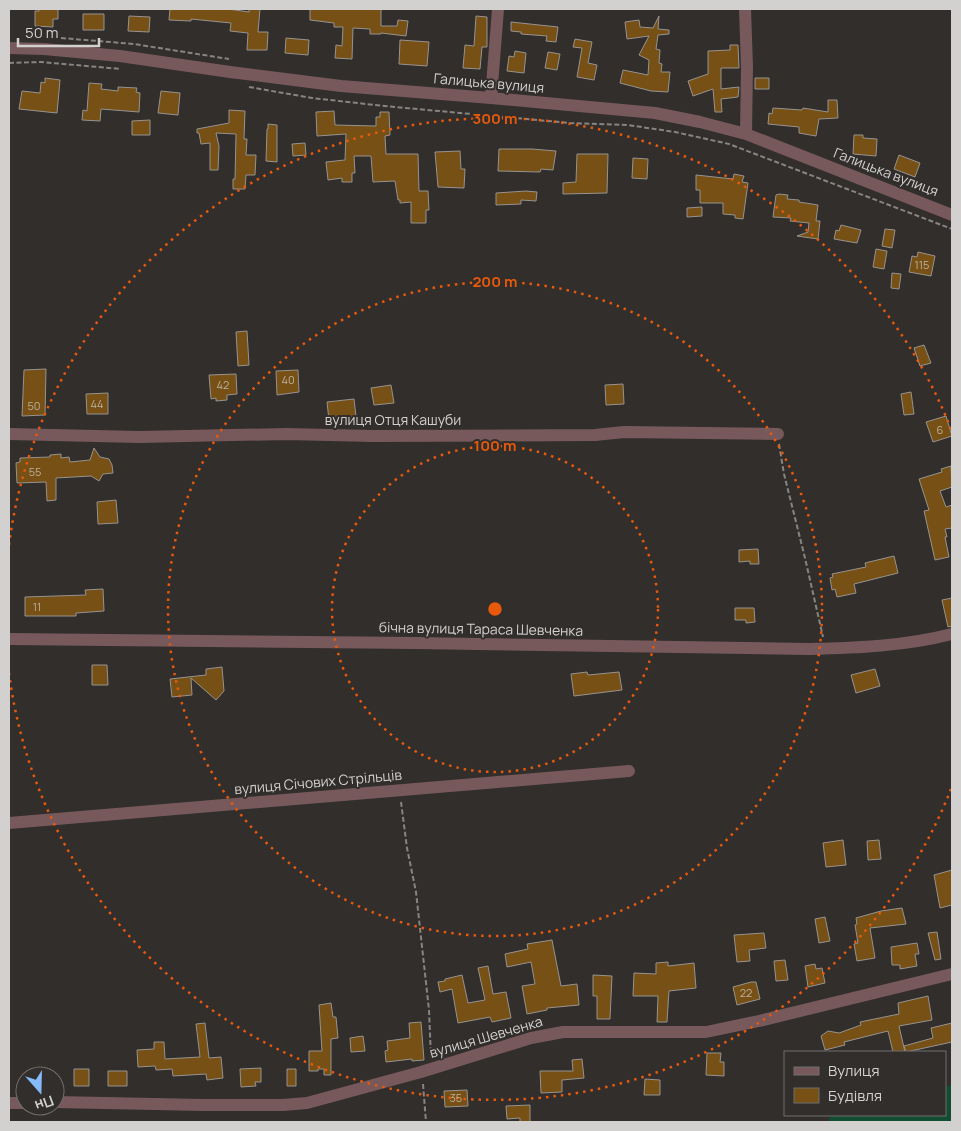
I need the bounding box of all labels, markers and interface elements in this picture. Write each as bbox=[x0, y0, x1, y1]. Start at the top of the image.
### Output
scale bar bbox=[18, 15, 99, 47]
text: 50 m bbox=[25, 22, 59, 43]
street label: Галицька вулиця bbox=[433, 68, 545, 97]
text: 300 m bbox=[473, 108, 517, 129]
street label: Галицька вулиця bbox=[831, 143, 941, 200]
house number: 115 bbox=[915, 257, 929, 272]
text: 200 m bbox=[472, 271, 518, 292]
house number: 40 bbox=[281, 372, 295, 387]
house number: 42 bbox=[217, 377, 229, 392]
house number: 44 bbox=[90, 396, 104, 411]
house number: 50 bbox=[27, 398, 41, 413]
street label: вулиця Отця Кашуби bbox=[325, 410, 461, 429]
house number: 6 bbox=[937, 422, 944, 437]
text: 100 m bbox=[474, 435, 516, 456]
house number: 55 bbox=[29, 464, 41, 479]
house number: 11 bbox=[33, 599, 41, 614]
centre of rings bbox=[486, 600, 504, 618]
street label: бічна вулиця Тараса Шевченка bbox=[379, 617, 583, 640]
street label: вулиця Січових Стрільців bbox=[233, 765, 403, 798]
house number: 22 bbox=[740, 985, 752, 1000]
street label: вулиця Шевченка bbox=[427, 1011, 545, 1062]
legend bbox=[784, 1051, 946, 1116]
text: Вулиця bbox=[828, 1060, 880, 1081]
north arrow bbox=[15, 1066, 65, 1116]
text: Будівля bbox=[828, 1085, 882, 1106]
house number: 35 bbox=[450, 1090, 462, 1105]
text: Пн bbox=[33, 1092, 57, 1116]

